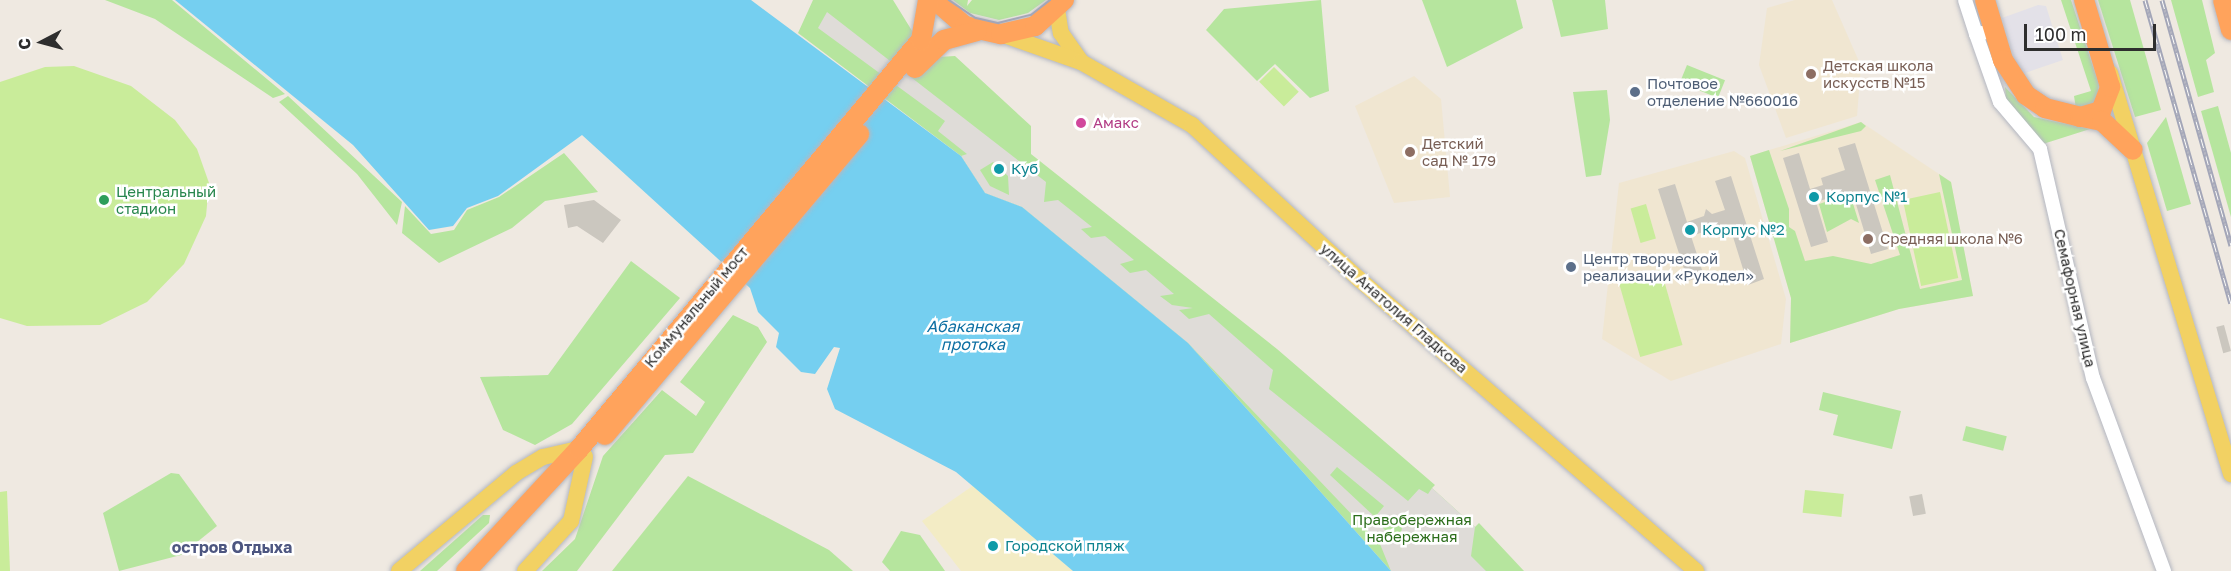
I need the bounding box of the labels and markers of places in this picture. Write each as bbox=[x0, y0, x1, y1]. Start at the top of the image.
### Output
place label: Детская школа искусств №15 bbox=[1823, 56, 1934, 91]
marker: Детская школа искусств №15 bbox=[1804, 67, 1818, 81]
place label: Почтовое отделение №660016 bbox=[1647, 74, 1798, 109]
marker: Почтовое отделение №660016 bbox=[1628, 85, 1642, 99]
place label: Амакс bbox=[1093, 114, 1139, 132]
marker: Амакс bbox=[1074, 116, 1088, 130]
place label: Детский сад № 179 bbox=[1422, 134, 1496, 169]
marker: Детский сад № 179 bbox=[1403, 145, 1417, 159]
place label: Куб bbox=[1011, 160, 1038, 178]
marker: Куб bbox=[992, 162, 1006, 176]
place label: Центральный стадион bbox=[116, 182, 216, 217]
place label: Корпус №1 bbox=[1826, 188, 1907, 206]
marker: Корпус №1 bbox=[1807, 190, 1821, 204]
marker: Центральный стадион bbox=[97, 193, 111, 207]
place label: Корпус №2 bbox=[1702, 221, 1785, 239]
marker: Корпус №2 bbox=[1683, 223, 1697, 237]
place label: Средняя школа №6 bbox=[1880, 230, 2023, 248]
marker: Средняя школа №6 bbox=[1861, 232, 1875, 246]
place label: Центр творческой реализации «Рукодел» bbox=[1583, 249, 1754, 284]
marker: Центр творческой реализации «Рукодел» bbox=[1564, 260, 1578, 274]
place label: Городской пляж bbox=[1005, 537, 1125, 555]
marker: Городской пляж bbox=[986, 539, 1000, 553]

